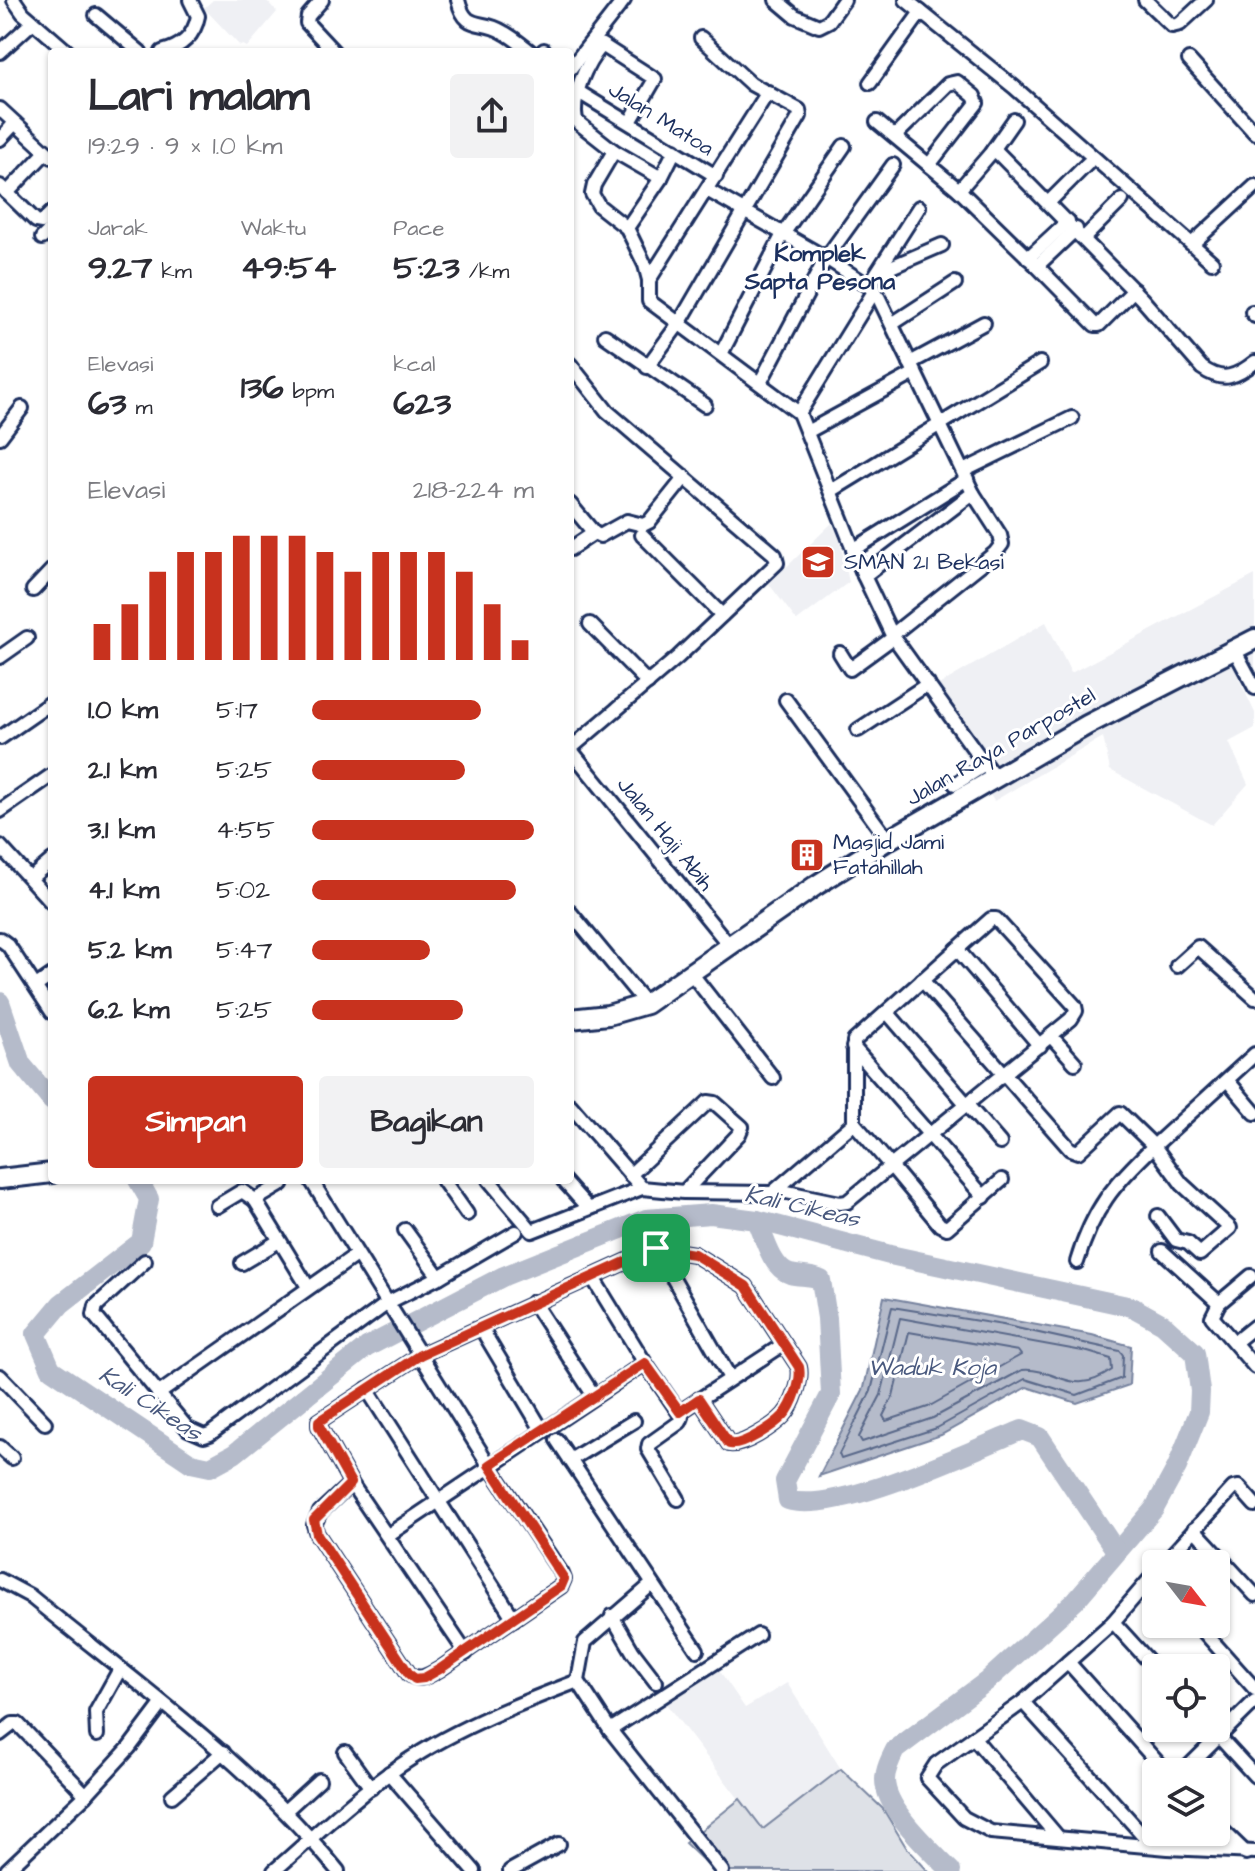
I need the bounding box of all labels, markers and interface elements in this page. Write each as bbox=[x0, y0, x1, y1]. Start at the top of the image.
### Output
text: Lari malam bbox=[88, 67, 310, 128]
button: share bbox=[450, 74, 534, 158]
street label: Jalan Matoa bbox=[602, 74, 720, 164]
text: 19:29 · 9 × 1.0 km bbox=[88, 128, 283, 164]
text: Jarak bbox=[88, 213, 148, 244]
text: Waktu bbox=[241, 213, 306, 244]
text: Pace bbox=[393, 213, 444, 244]
district label: Komplek Sapta Pesona bbox=[744, 237, 896, 299]
text: 9.27 bbox=[88, 244, 153, 292]
text: 49:54 bbox=[241, 244, 336, 292]
text: 5:23 bbox=[393, 244, 460, 292]
text: km bbox=[153, 256, 192, 287]
text: /km bbox=[460, 256, 509, 287]
text: Elevasi bbox=[88, 349, 153, 380]
text: kcal bbox=[393, 349, 435, 380]
text: 136 bbox=[241, 364, 284, 412]
text: bpm bbox=[284, 376, 334, 407]
text: 63 bbox=[88, 380, 127, 428]
text: 623 bbox=[393, 380, 451, 428]
text: m bbox=[127, 392, 153, 423]
text: Elevasi bbox=[88, 472, 165, 508]
text: 218–224 m bbox=[413, 472, 534, 508]
school or university icon: SMAN 21 Bekasi bbox=[799, 543, 837, 581]
place label: SMAN 21 Bekasi bbox=[844, 547, 1004, 578]
street label: Jalan Raya Parpostel bbox=[901, 680, 1102, 815]
text: 1.0 km bbox=[88, 692, 158, 728]
text: 5:17 bbox=[216, 692, 258, 728]
text: 2.1 km bbox=[88, 752, 156, 788]
text: 5:25 bbox=[216, 752, 272, 788]
street label: Jalan Haji Abih bbox=[609, 770, 721, 898]
text: 3.1 km bbox=[88, 812, 155, 848]
text: 4:55 bbox=[216, 812, 275, 848]
place label: Masjid Jami Fatahillah bbox=[833, 827, 944, 883]
building icon: Masjid Jami Fatahillah bbox=[788, 836, 826, 874]
text: 4.1 km bbox=[88, 872, 159, 908]
text: 5:02 bbox=[216, 872, 270, 908]
text: 5.2 km bbox=[88, 932, 172, 968]
text: 5:47 bbox=[216, 932, 272, 968]
text: 6.2 km bbox=[88, 992, 169, 1028]
text: 5:25 bbox=[216, 992, 272, 1028]
button: Simpan bbox=[88, 1076, 303, 1168]
button: Bagikan bbox=[319, 1076, 534, 1168]
water label: Kali Cikeas bbox=[741, 1177, 864, 1237]
pin bbox=[622, 1214, 690, 1282]
icon: arrive bbox=[634, 1226, 678, 1270]
water label: Waduk Koja bbox=[868, 1351, 998, 1385]
water label: Kali Cikeas bbox=[92, 1358, 210, 1451]
north arrow bbox=[1142, 1550, 1230, 1638]
map controls bbox=[1142, 1550, 1230, 1846]
button: locate bbox=[1142, 1654, 1230, 1742]
button: layers bbox=[1142, 1758, 1230, 1846]

